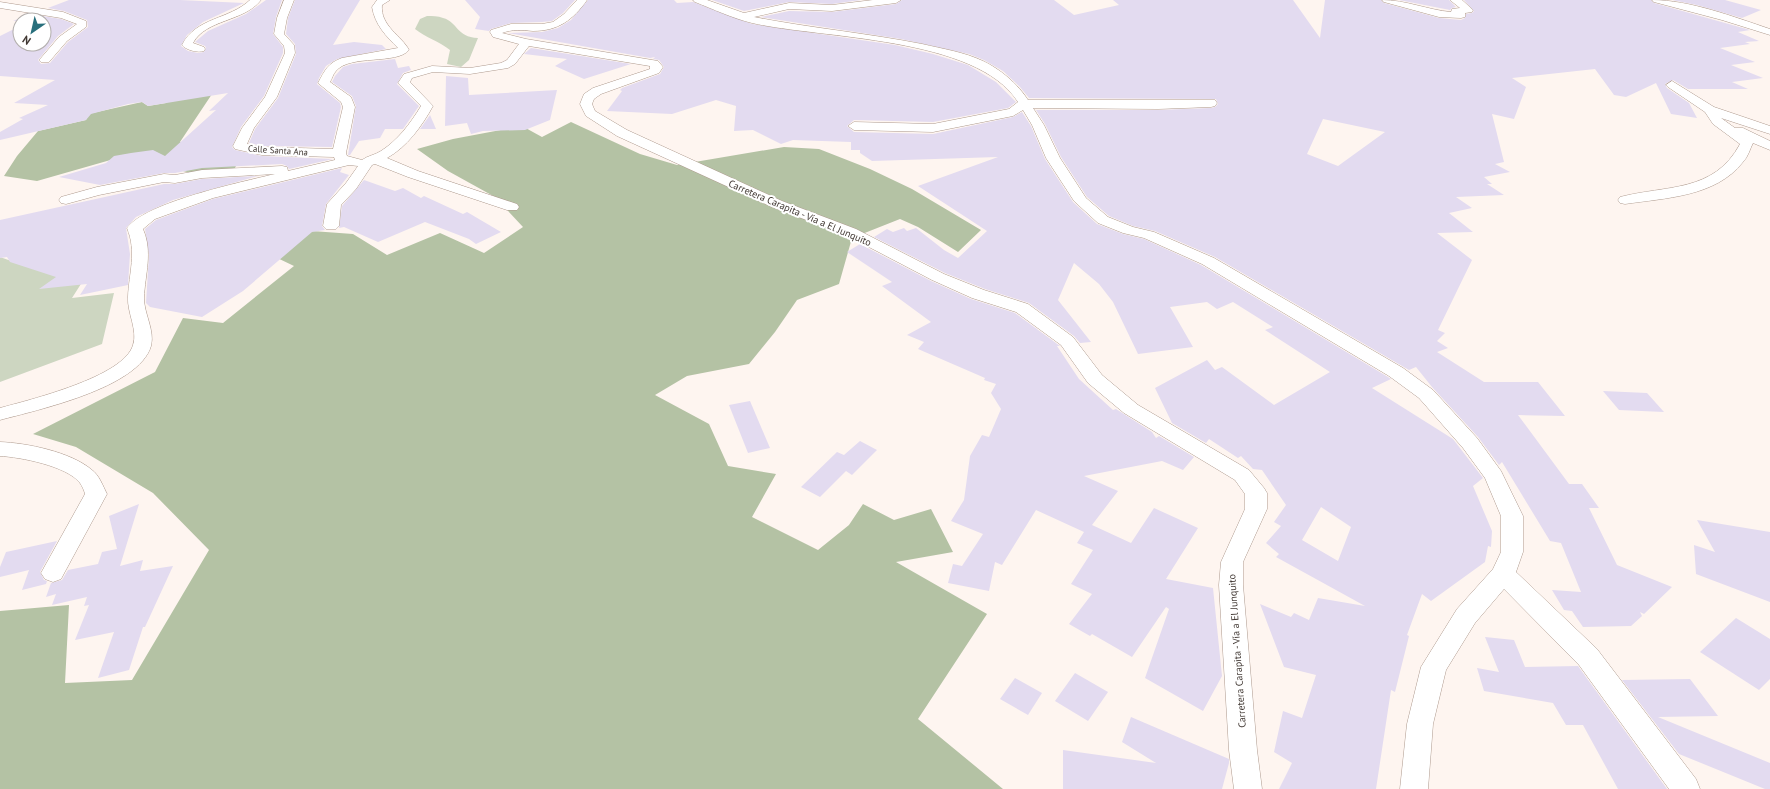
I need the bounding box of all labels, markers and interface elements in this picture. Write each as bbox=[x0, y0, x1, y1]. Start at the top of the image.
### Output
north arrow bbox=[12, 12, 52, 52]
text: N bbox=[19, 32, 33, 48]
street label: Calle Santa Ana bbox=[248, 142, 308, 158]
street label: Carretera Carapita - Vía a El Junquito bbox=[727, 177, 873, 249]
street label: Carretera Carapita - Vía a El Junquito bbox=[1225, 574, 1249, 728]

